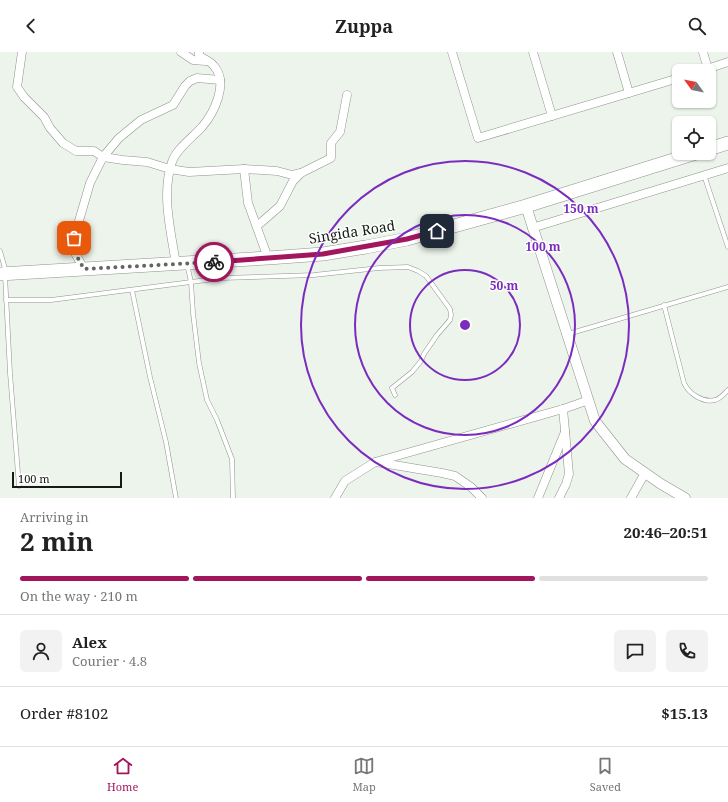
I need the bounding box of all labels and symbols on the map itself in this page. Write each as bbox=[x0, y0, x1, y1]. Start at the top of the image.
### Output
north arrow bbox=[672, 64, 716, 108]
text: 150 m bbox=[563, 200, 599, 217]
pin bbox=[420, 214, 454, 248]
street label: Singida Road bbox=[307, 215, 397, 248]
pin bbox=[57, 221, 91, 255]
text: 100 m bbox=[525, 238, 561, 255]
courier bbox=[194, 242, 234, 282]
text: 50 m bbox=[490, 277, 518, 294]
centre of rings bbox=[458, 318, 472, 332]
scale bar bbox=[12, 470, 122, 489]

